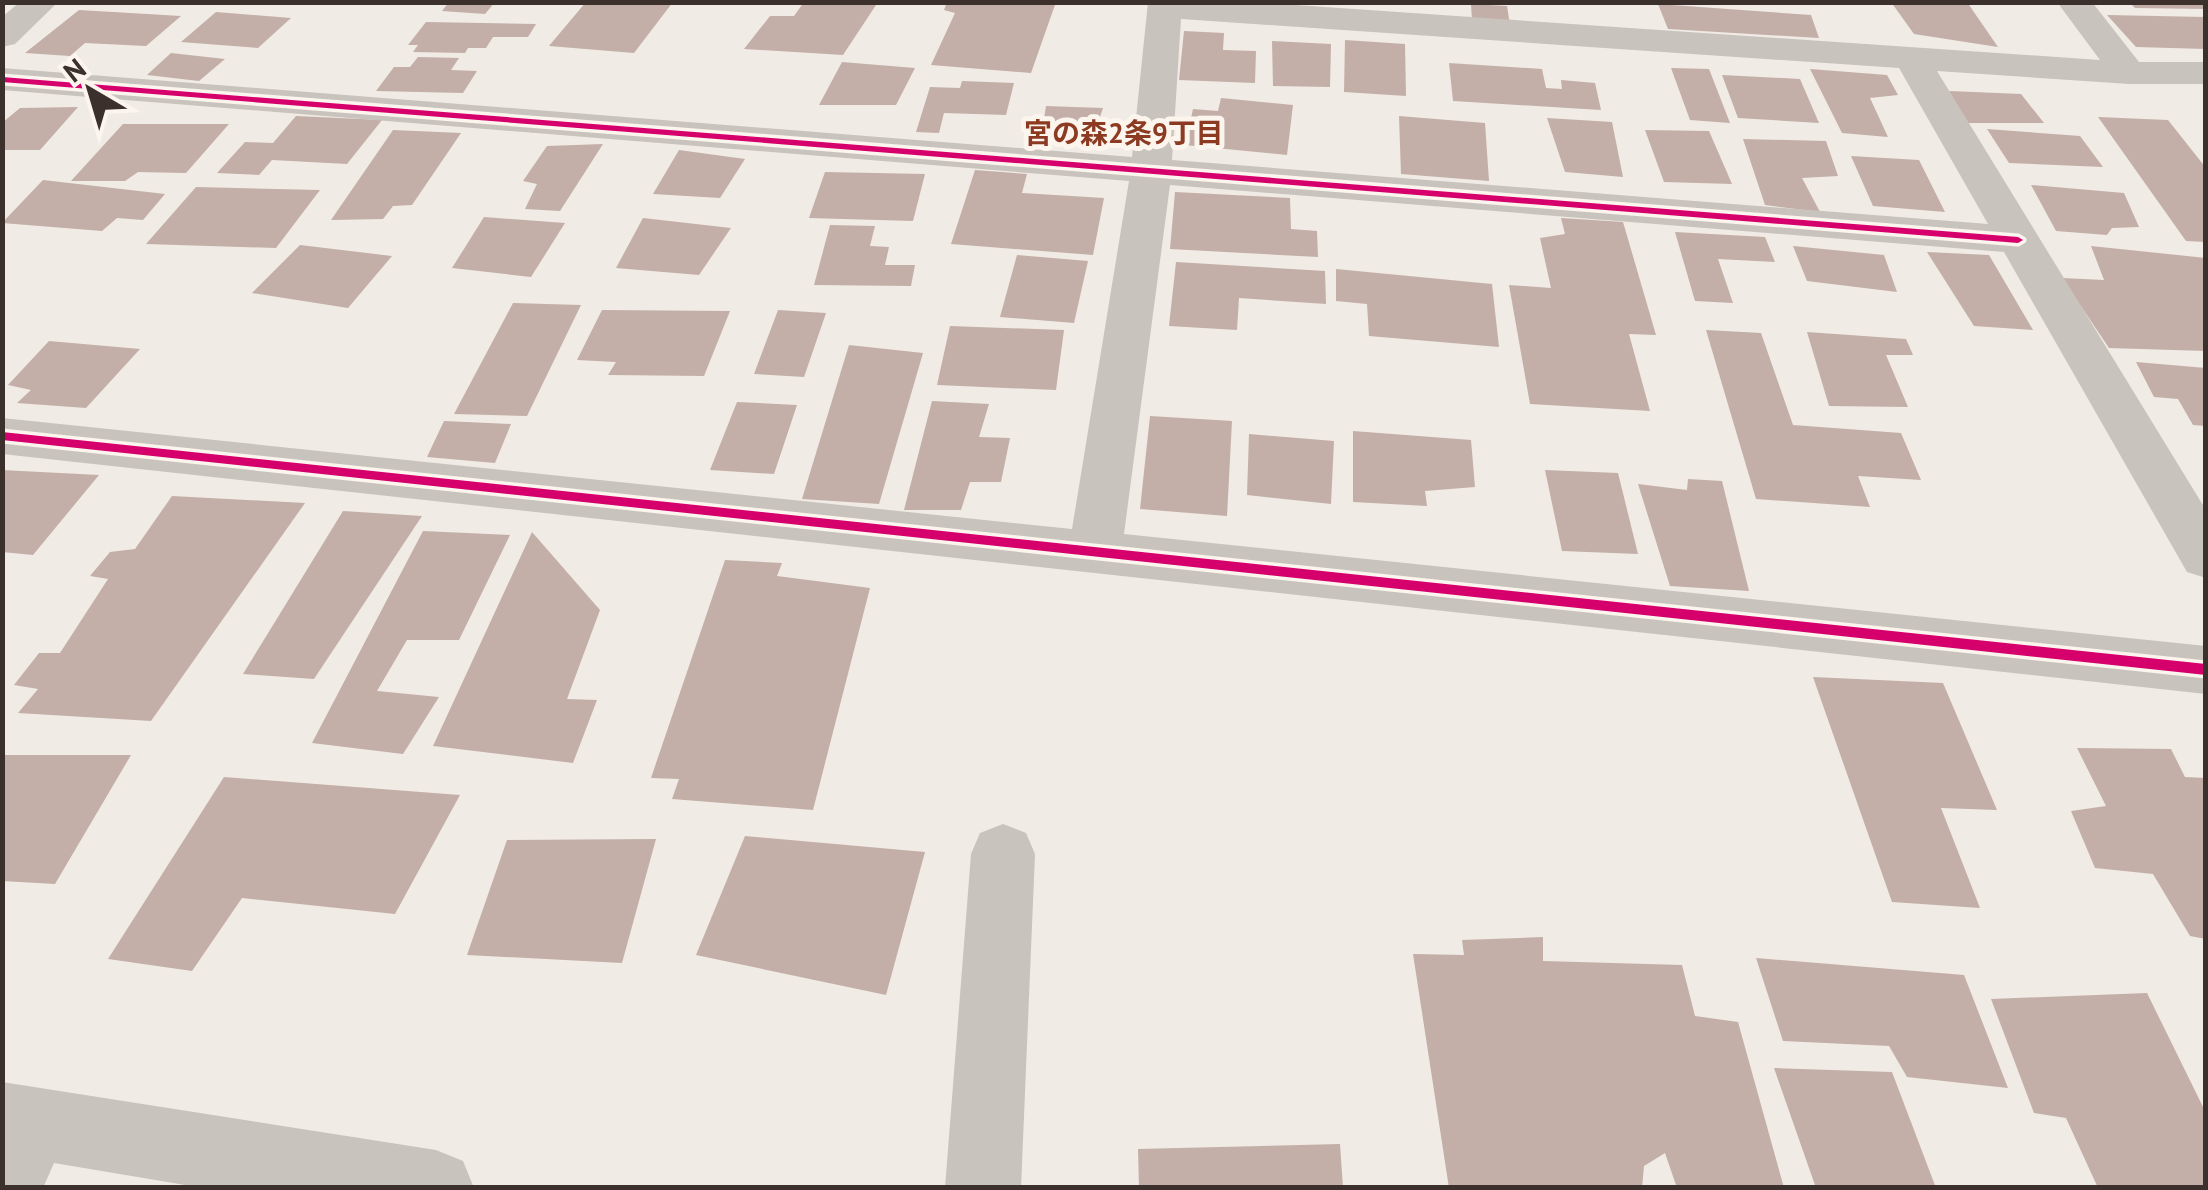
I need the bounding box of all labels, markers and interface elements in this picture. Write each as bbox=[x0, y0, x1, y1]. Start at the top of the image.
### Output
north arrow bbox=[40, 40, 140, 140]
text: N bbox=[56, 50, 93, 90]
district label: 宮の森2条9丁目 bbox=[1024, 114, 1224, 151]

